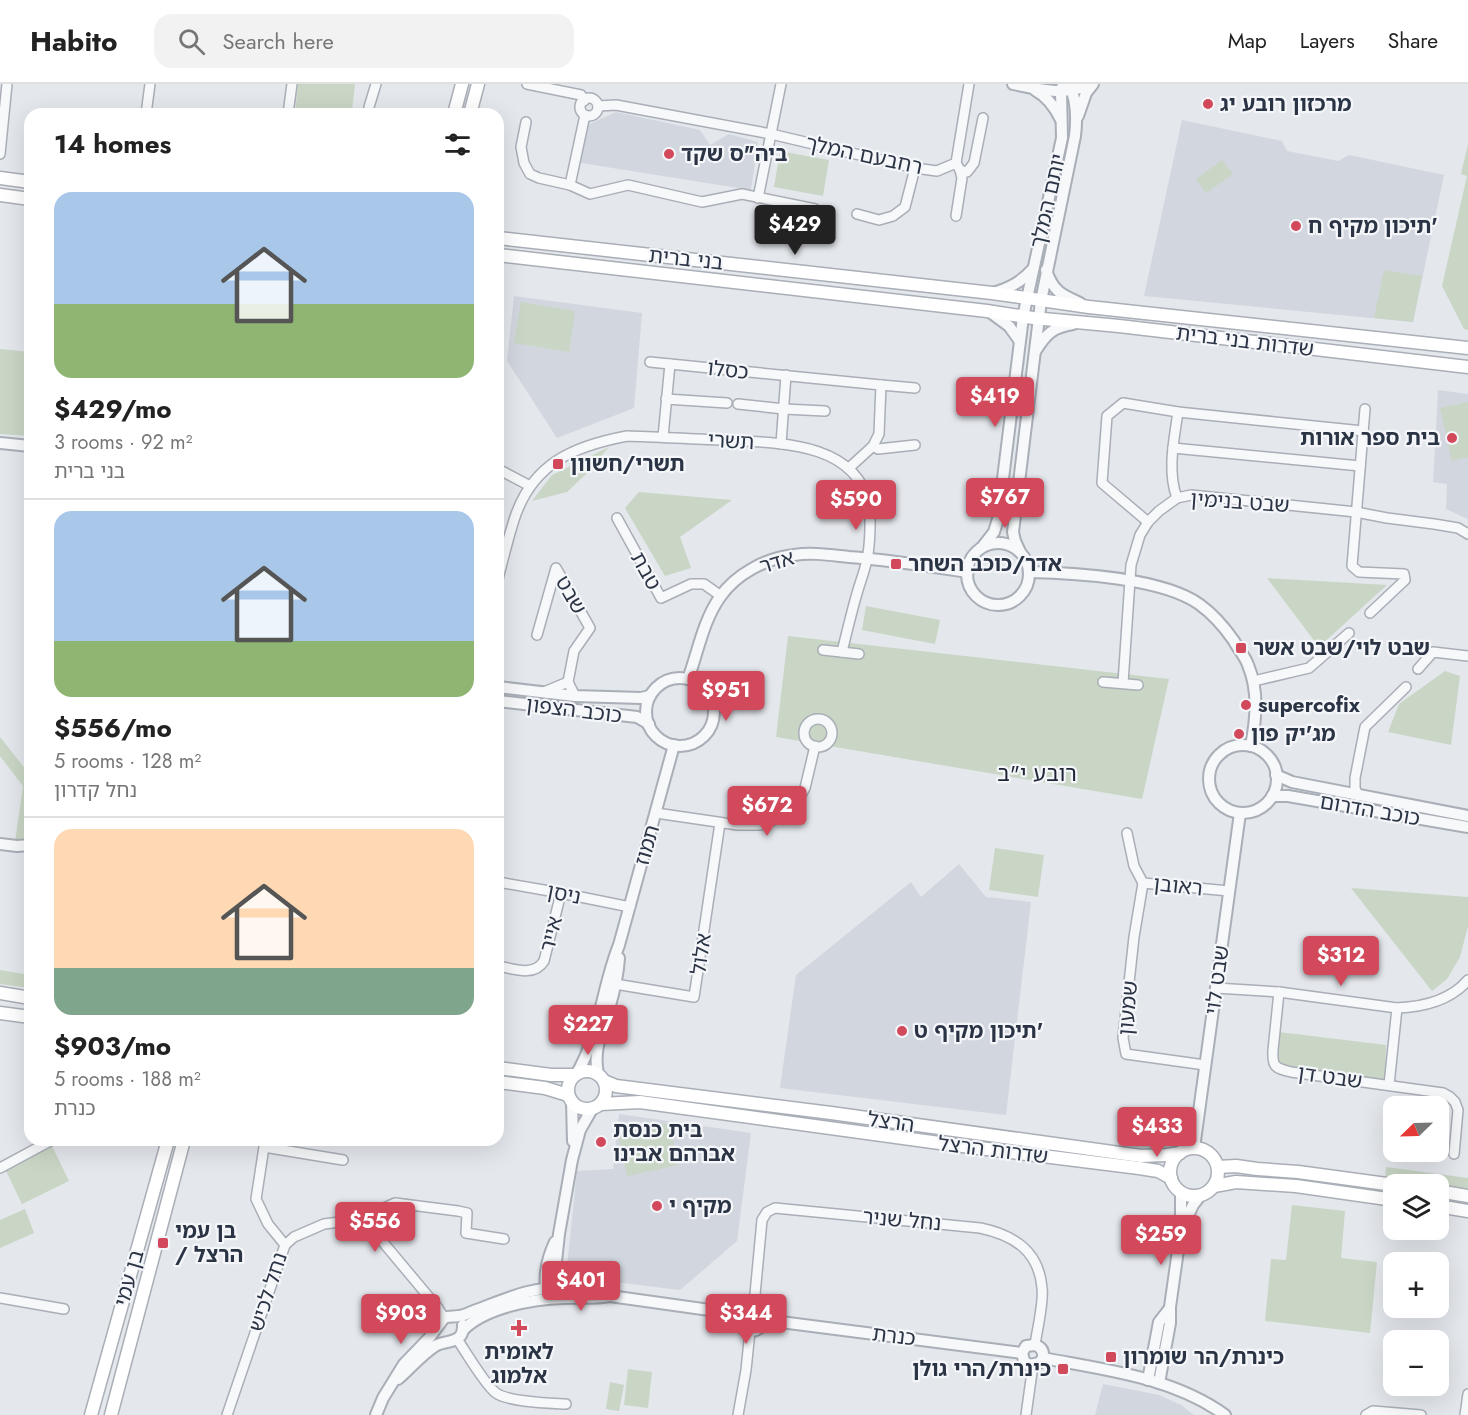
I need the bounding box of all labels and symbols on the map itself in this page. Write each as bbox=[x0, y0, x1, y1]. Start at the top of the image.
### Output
place label: מרכזון רובע יג bbox=[1220, 89, 1352, 119]
marker: מרכזון רובע יג bbox=[1201, 97, 1215, 111]
street label: רחבעם המלך bbox=[803, 128, 925, 182]
place label: ביה"ס שקד bbox=[681, 139, 788, 169]
marker: ביה"ס שקד bbox=[662, 147, 676, 161]
street label: יותם המלך bbox=[1023, 151, 1073, 251]
pin: $429 bbox=[759, 205, 831, 256]
place label: תיכון מקיף ח' bbox=[1308, 211, 1438, 241]
marker: תיכון מקיף ח' bbox=[1289, 219, 1303, 233]
street label: בני ברית bbox=[647, 240, 725, 278]
street label: שדרות בני ברית bbox=[1174, 318, 1316, 364]
street label: כסלו bbox=[706, 353, 750, 387]
pin: $419 bbox=[959, 377, 1031, 428]
place label: בית ספר אורות bbox=[1300, 423, 1440, 453]
street label: תשרי bbox=[707, 425, 755, 457]
marker: בית ספר אורות bbox=[1445, 431, 1459, 445]
place label: תשרי/חשוון bbox=[570, 449, 685, 479]
marker: תשרי/חשוון bbox=[551, 457, 565, 471]
pin: $767 bbox=[969, 478, 1041, 529]
pin: $590 bbox=[820, 480, 892, 531]
street label: שבט בנימין bbox=[1190, 484, 1290, 520]
street label: אדר bbox=[756, 543, 798, 581]
street label: טבת bbox=[623, 546, 669, 596]
place label: אדר/כוכב השחר bbox=[908, 549, 1062, 579]
marker: אדר/כוכב השחר bbox=[889, 557, 903, 571]
street label: שבט bbox=[548, 570, 594, 620]
place label: שבט לוי/שבט אשר bbox=[1253, 633, 1430, 663]
marker: שבט לוי/שבט אשר bbox=[1234, 641, 1248, 655]
pin: $951 bbox=[690, 671, 762, 722]
street label: כוכב הצפון bbox=[524, 689, 624, 731]
place label: supercofix bbox=[1258, 690, 1361, 720]
marker: supercofix bbox=[1239, 698, 1253, 712]
place label: מג'יק פון bbox=[1251, 719, 1336, 749]
marker: מג'יק פון bbox=[1232, 727, 1246, 741]
district label: רובע י"ב bbox=[997, 757, 1077, 789]
pin: $672 bbox=[731, 786, 803, 837]
street label: כוכב הדרום bbox=[1317, 786, 1423, 834]
street label: תמוז bbox=[627, 821, 667, 869]
street label: ראובן bbox=[1152, 869, 1204, 903]
street label: ניסן bbox=[544, 876, 584, 912]
street label: אייר bbox=[532, 913, 570, 955]
street label: אלול bbox=[683, 931, 719, 977]
pin: $312 bbox=[1305, 936, 1377, 987]
street label: שבט לוי bbox=[1197, 943, 1237, 1017]
street label: שמעון bbox=[1111, 979, 1145, 1037]
pin: $227 bbox=[552, 1005, 624, 1056]
place label: תיכון מקיף ט' bbox=[914, 1016, 1043, 1046]
marker: תיכון מקיף ט' bbox=[895, 1024, 909, 1038]
street label: שבט דן bbox=[1296, 1058, 1364, 1096]
north arrow bbox=[1383, 1096, 1449, 1162]
street label: הרצל bbox=[866, 1104, 916, 1140]
pin: $433 bbox=[1121, 1107, 1193, 1158]
place label: בית כנסת אברהם אבינו bbox=[613, 1115, 735, 1169]
street label: שדרות הרצל bbox=[936, 1128, 1050, 1172]
marker: בית כנסת אברהם אבינו bbox=[594, 1135, 608, 1149]
place label: מקיף י bbox=[669, 1191, 732, 1221]
marker: מקיף י bbox=[650, 1199, 664, 1213]
pin: $556 bbox=[339, 1202, 411, 1253]
street label: נחל שניר bbox=[861, 1202, 943, 1238]
pin: $259 bbox=[1125, 1215, 1197, 1266]
place label: בן עמי / הרצל bbox=[175, 1216, 243, 1270]
marker: בן עמי / הרצל bbox=[156, 1236, 170, 1250]
street label: בן עמי bbox=[107, 1246, 151, 1310]
street label: נחל לכיש bbox=[241, 1248, 295, 1336]
pin: $401 bbox=[545, 1261, 617, 1312]
pin: $903 bbox=[365, 1294, 437, 1345]
pin: $344 bbox=[710, 1294, 782, 1345]
street label: כנרת bbox=[870, 1318, 918, 1354]
marker: לאומית אלמוג bbox=[510, 1319, 528, 1337]
place label: לאומית אלמוג bbox=[484, 1337, 554, 1391]
place label: כינרת/הר שומרון bbox=[1123, 1342, 1284, 1372]
marker: כינרת/הר שומרון bbox=[1104, 1350, 1118, 1364]
place label: כינרת/הרי גולן bbox=[912, 1354, 1051, 1384]
marker: כינרת/הרי גולן bbox=[1056, 1362, 1070, 1376]

